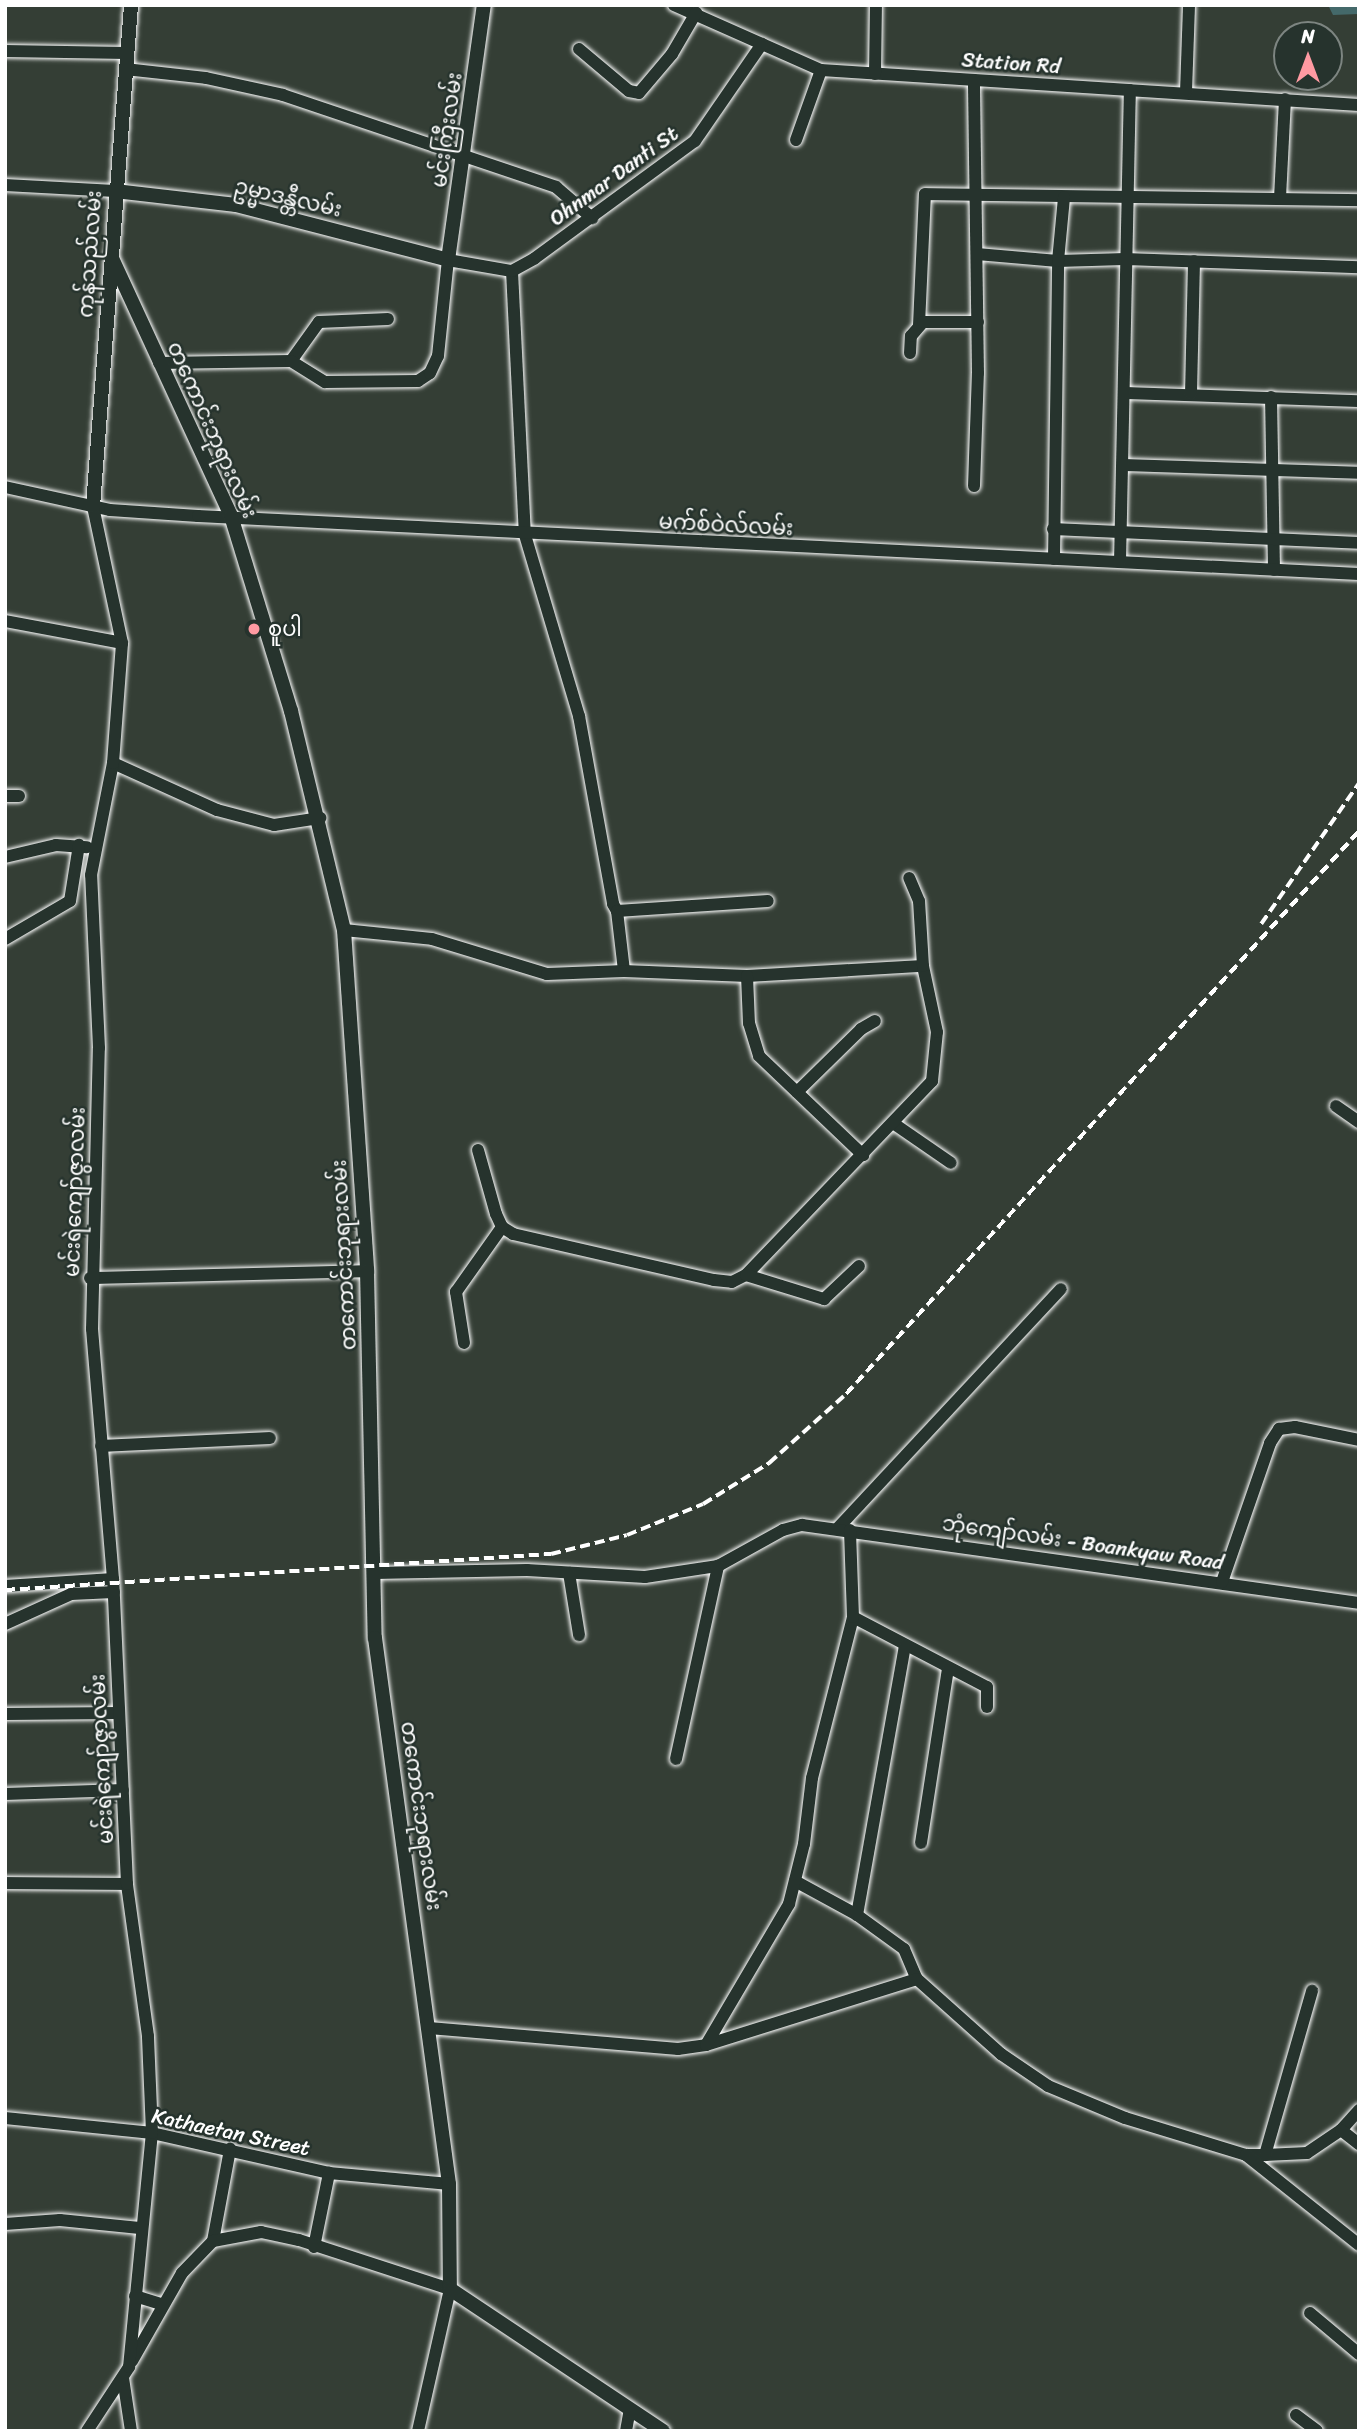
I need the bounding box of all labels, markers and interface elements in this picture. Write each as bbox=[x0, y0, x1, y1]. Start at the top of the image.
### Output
text: N bbox=[1301, 20, 1315, 53]
north arrow bbox=[1273, 21, 1343, 91]
street label: Station Rd bbox=[961, 47, 1061, 79]
street label: မင်းကြီးလမ်း bbox=[426, 71, 468, 189]
street label: Ohnmar Danti St bbox=[544, 121, 684, 231]
street label: ဥမ္မာဒန္တီလမ်း bbox=[232, 173, 344, 223]
street label: ကုန်သည်လမ်း bbox=[73, 189, 107, 319]
street label: တကောင်းဘုရားလမ်း bbox=[162, 338, 262, 522]
street label: မက်စ်ဝဲလ်လမ်း bbox=[658, 509, 794, 541]
place label: စူပါ bbox=[268, 616, 302, 642]
marker: စူပါ bbox=[246, 621, 262, 637]
street label: မင်းရဲကျော်ဇွာလမ်း bbox=[59, 1107, 91, 1277]
street label: တကောင်းဘုရားလမ်း bbox=[326, 1159, 362, 1351]
street label: ဘုံကျော်လမ်း - Boankyaw Road bbox=[941, 1511, 1225, 1575]
street label: မင်းရဲကျော်ဇွာလမ်း bbox=[85, 1673, 119, 1845]
street label: တကောင်းဘုရားလမ်း bbox=[395, 1720, 447, 1912]
street label: Kathaetan Street bbox=[150, 2103, 312, 2161]

